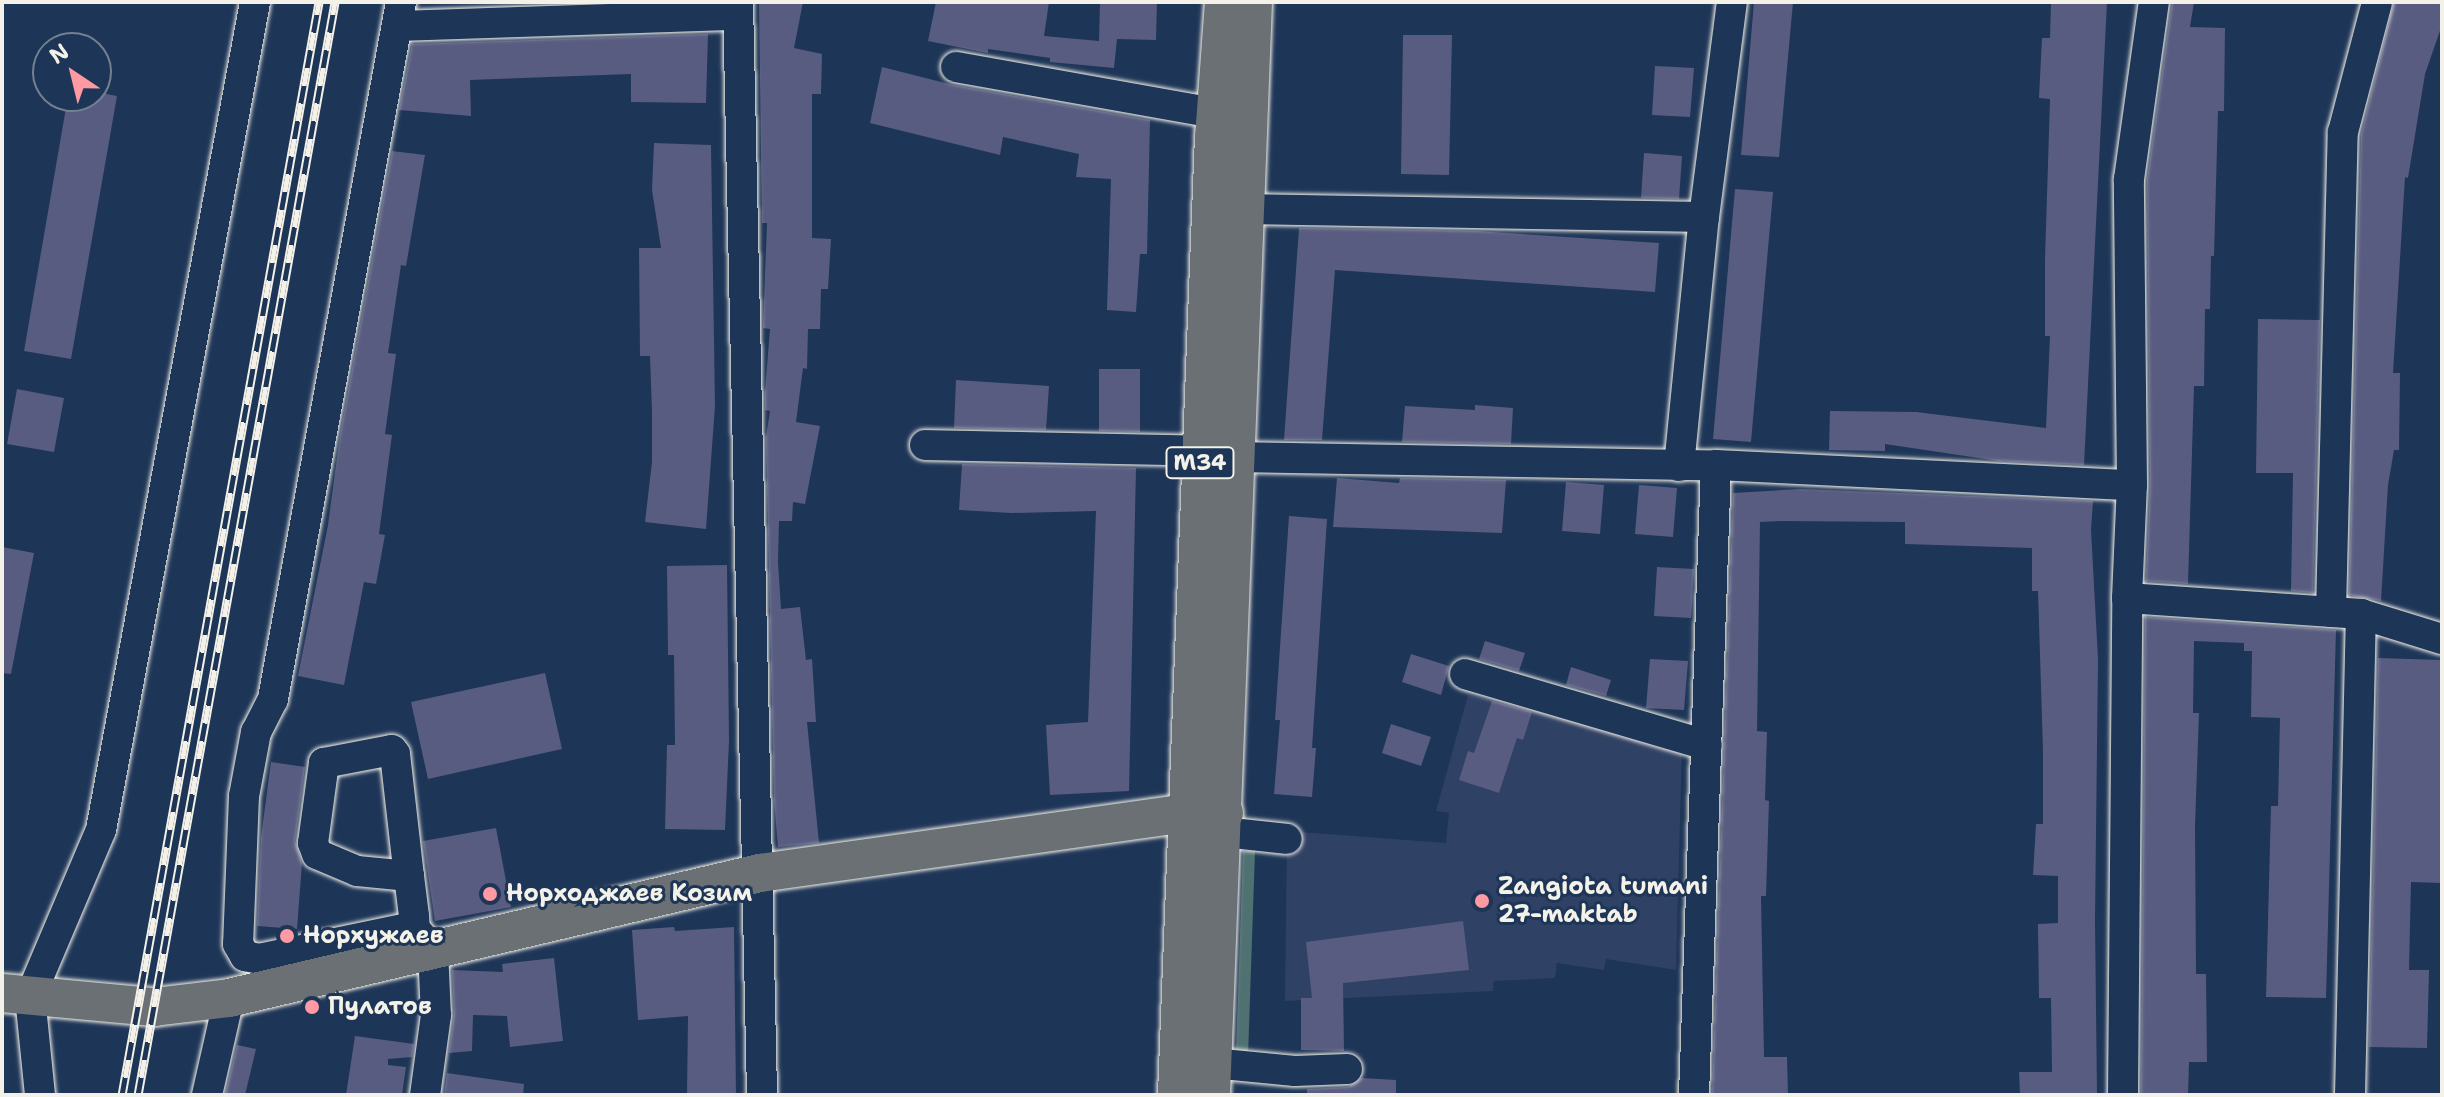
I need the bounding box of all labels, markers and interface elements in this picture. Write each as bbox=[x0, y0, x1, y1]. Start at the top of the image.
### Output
north arrow bbox=[32, 32, 112, 112]
text: N bbox=[44, 37, 75, 70]
road number: M34 bbox=[1164, 445, 1236, 481]
place label: Zangiota tumani 27-maktab bbox=[1498, 873, 1708, 929]
place label: Норходжаев Козим bbox=[506, 880, 752, 908]
marker: Норходжаев Козим bbox=[481, 885, 499, 903]
marker: Zangiota tumani 27-maktab bbox=[1473, 892, 1491, 910]
place label: Норхужаев bbox=[303, 922, 443, 950]
marker: Норхужаев bbox=[278, 927, 296, 945]
place label: Пулатов bbox=[328, 993, 432, 1021]
marker: Пулатов bbox=[303, 998, 321, 1016]

